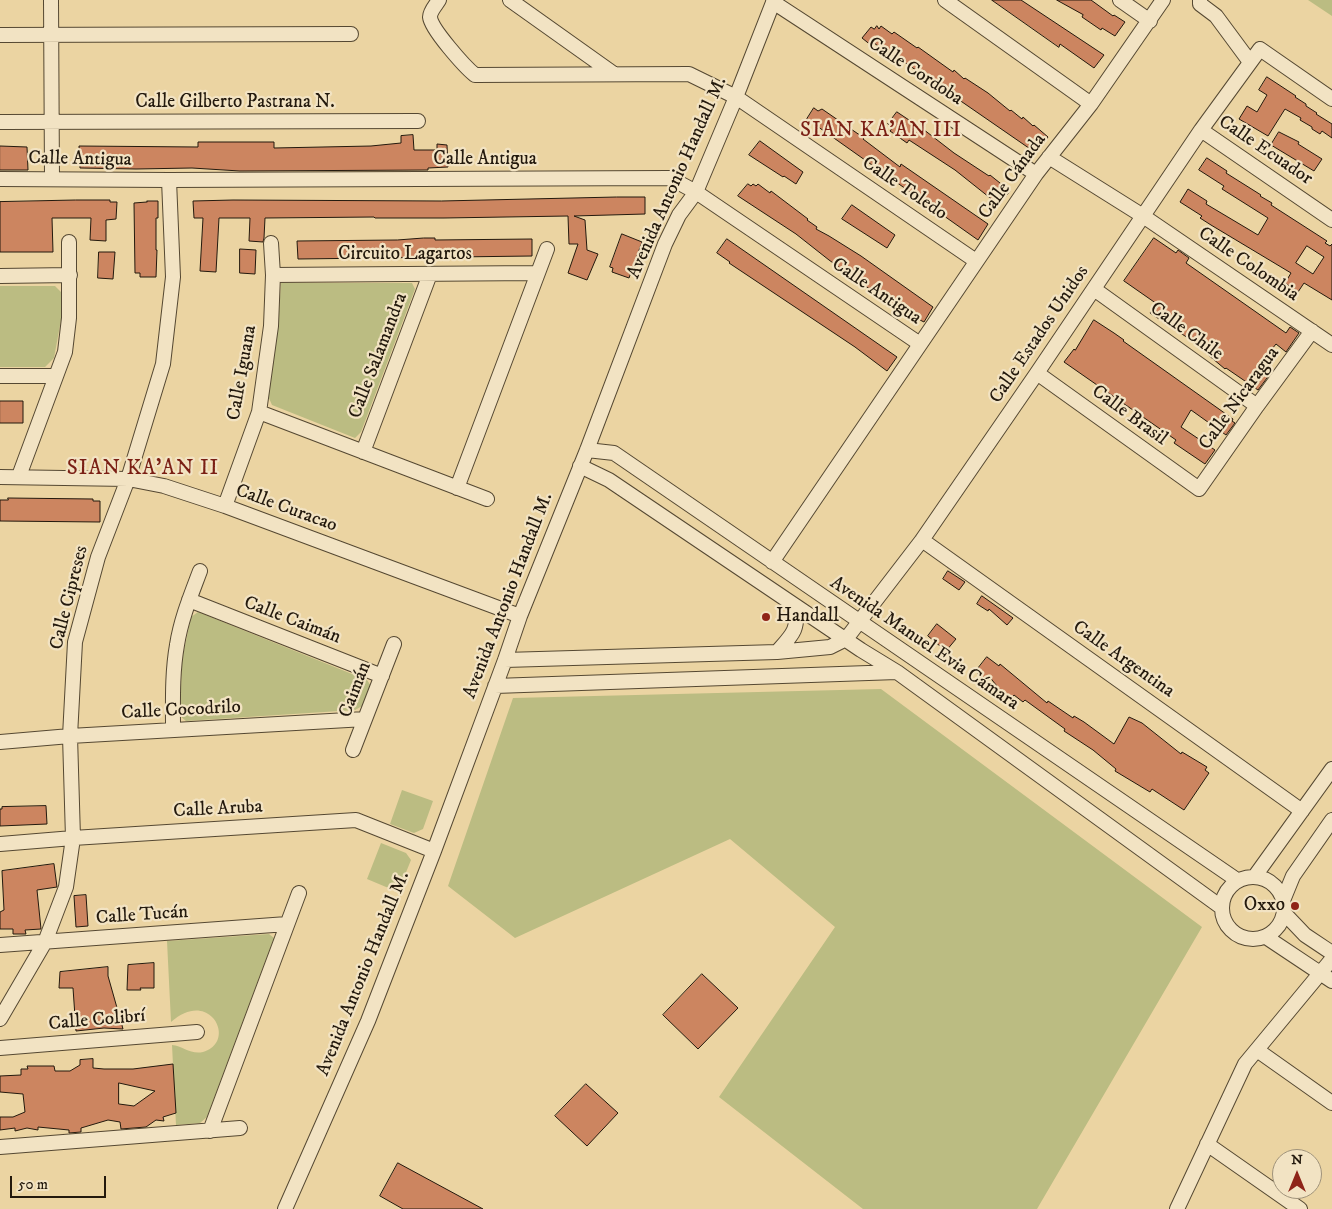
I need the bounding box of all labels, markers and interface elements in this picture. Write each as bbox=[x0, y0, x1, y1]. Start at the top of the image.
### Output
street label: Calle Cordoba bbox=[863, 33, 967, 111]
street label: Avenida Antonio Handall M. bbox=[623, 74, 733, 282]
street label: Calle Gilberto Pastrana N. bbox=[135, 92, 335, 114]
street label: Calle Ecuador bbox=[1214, 111, 1316, 191]
district label: SIAN KA'AN III bbox=[798, 119, 964, 145]
street label: Calle Cánada bbox=[974, 130, 1052, 224]
street label: Calle Antigua bbox=[28, 148, 132, 172]
street label: Calle Antigua bbox=[433, 149, 537, 171]
street label: Calle Toledo bbox=[857, 152, 951, 226]
street label: Calle Colombia bbox=[1193, 223, 1303, 307]
street label: Circuito Lagartos bbox=[338, 244, 472, 266]
street label: Calle Antigua bbox=[827, 254, 925, 330]
street label: Calle Estados Unidos bbox=[985, 262, 1095, 408]
street label: Calle Salamandra bbox=[345, 290, 413, 422]
street label: Calle Chile bbox=[1145, 298, 1227, 366]
street label: Calle Iguana bbox=[223, 324, 263, 422]
street label: Calle Nicaragua bbox=[1195, 343, 1285, 455]
street label: Calle Brasil bbox=[1087, 381, 1171, 451]
district label: SIAN KA'AN II bbox=[65, 457, 221, 483]
street label: Calle Curacao bbox=[232, 480, 340, 538]
street label: Avenida Antonio Handall M. bbox=[459, 490, 559, 702]
street label: Calle Cipreses bbox=[46, 544, 94, 652]
street label: Avenida Manuel Evia Cámara bbox=[825, 572, 1023, 716]
street label: Calle Caimán bbox=[240, 592, 344, 650]
place label: Handall bbox=[776, 606, 839, 628]
marker: Handall bbox=[760, 611, 772, 623]
street label: Calle Argentina bbox=[1068, 617, 1178, 703]
street label: Caimán bbox=[335, 659, 377, 721]
street label: Calle Cocodrilo bbox=[121, 696, 241, 726]
street label: Calle Aruba bbox=[173, 796, 263, 824]
street label: Avenida Antonio Handall M. bbox=[312, 868, 416, 1080]
place label: Oxxo bbox=[1244, 895, 1285, 917]
marker: Oxxo bbox=[1289, 900, 1301, 912]
street label: Calle Tucán bbox=[95, 901, 189, 931]
street label: Calle Colibrí bbox=[48, 1005, 146, 1037]
north arrow bbox=[1272, 1149, 1322, 1199]
text: N bbox=[1291, 1151, 1303, 1169]
scale bar bbox=[12, 1166, 109, 1198]
text: 50 m bbox=[18, 1175, 48, 1194]

